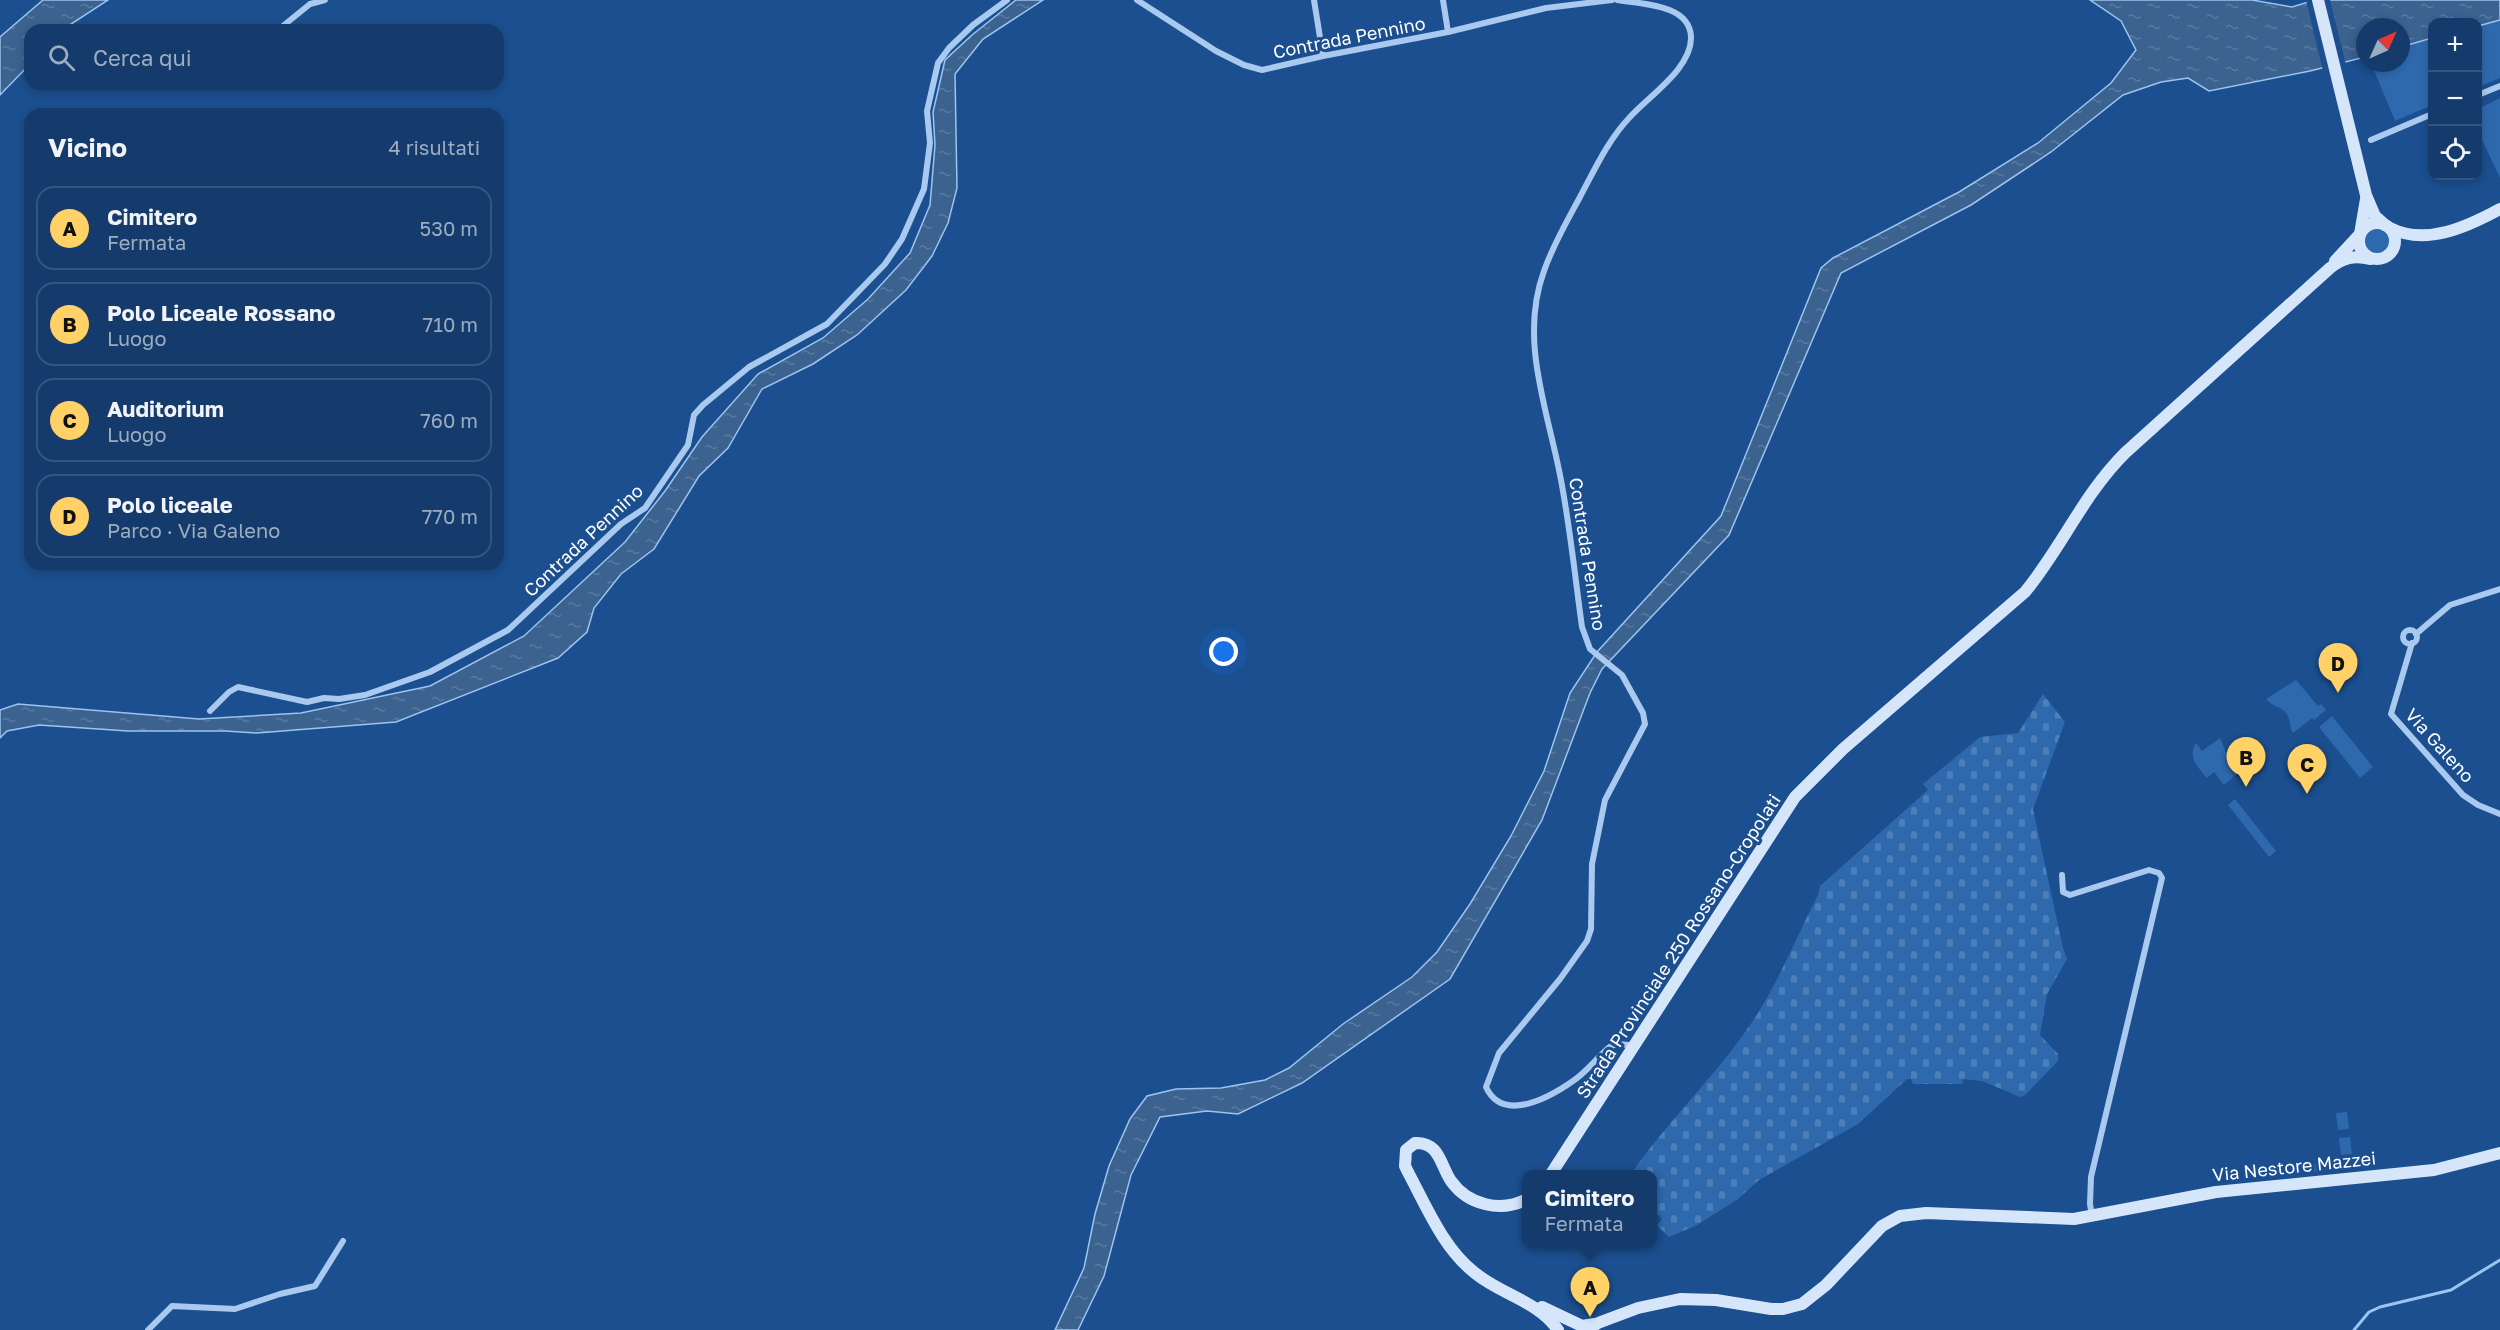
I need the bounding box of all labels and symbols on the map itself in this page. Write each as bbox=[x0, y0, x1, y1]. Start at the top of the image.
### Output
street label: Contrada Pennino bbox=[1271, 11, 1427, 63]
north arrow bbox=[2356, 18, 2410, 72]
street label: Contrada Pennino bbox=[1565, 476, 1611, 632]
street label: Contrada Pennino bbox=[519, 479, 647, 601]
your location bbox=[1209, 637, 1238, 666]
pin: D bbox=[2318, 644, 2358, 693]
street label: Via Galeno bbox=[2401, 703, 2479, 787]
pin: B bbox=[2226, 738, 2266, 787]
pin: C bbox=[2288, 744, 2326, 794]
street label: Strada Provinciale 250 Rossano-Cropolati bbox=[1571, 790, 1785, 1102]
street label: Via Nestore Mazzei bbox=[2211, 1146, 2377, 1186]
pin: A bbox=[1570, 1268, 1610, 1317]

